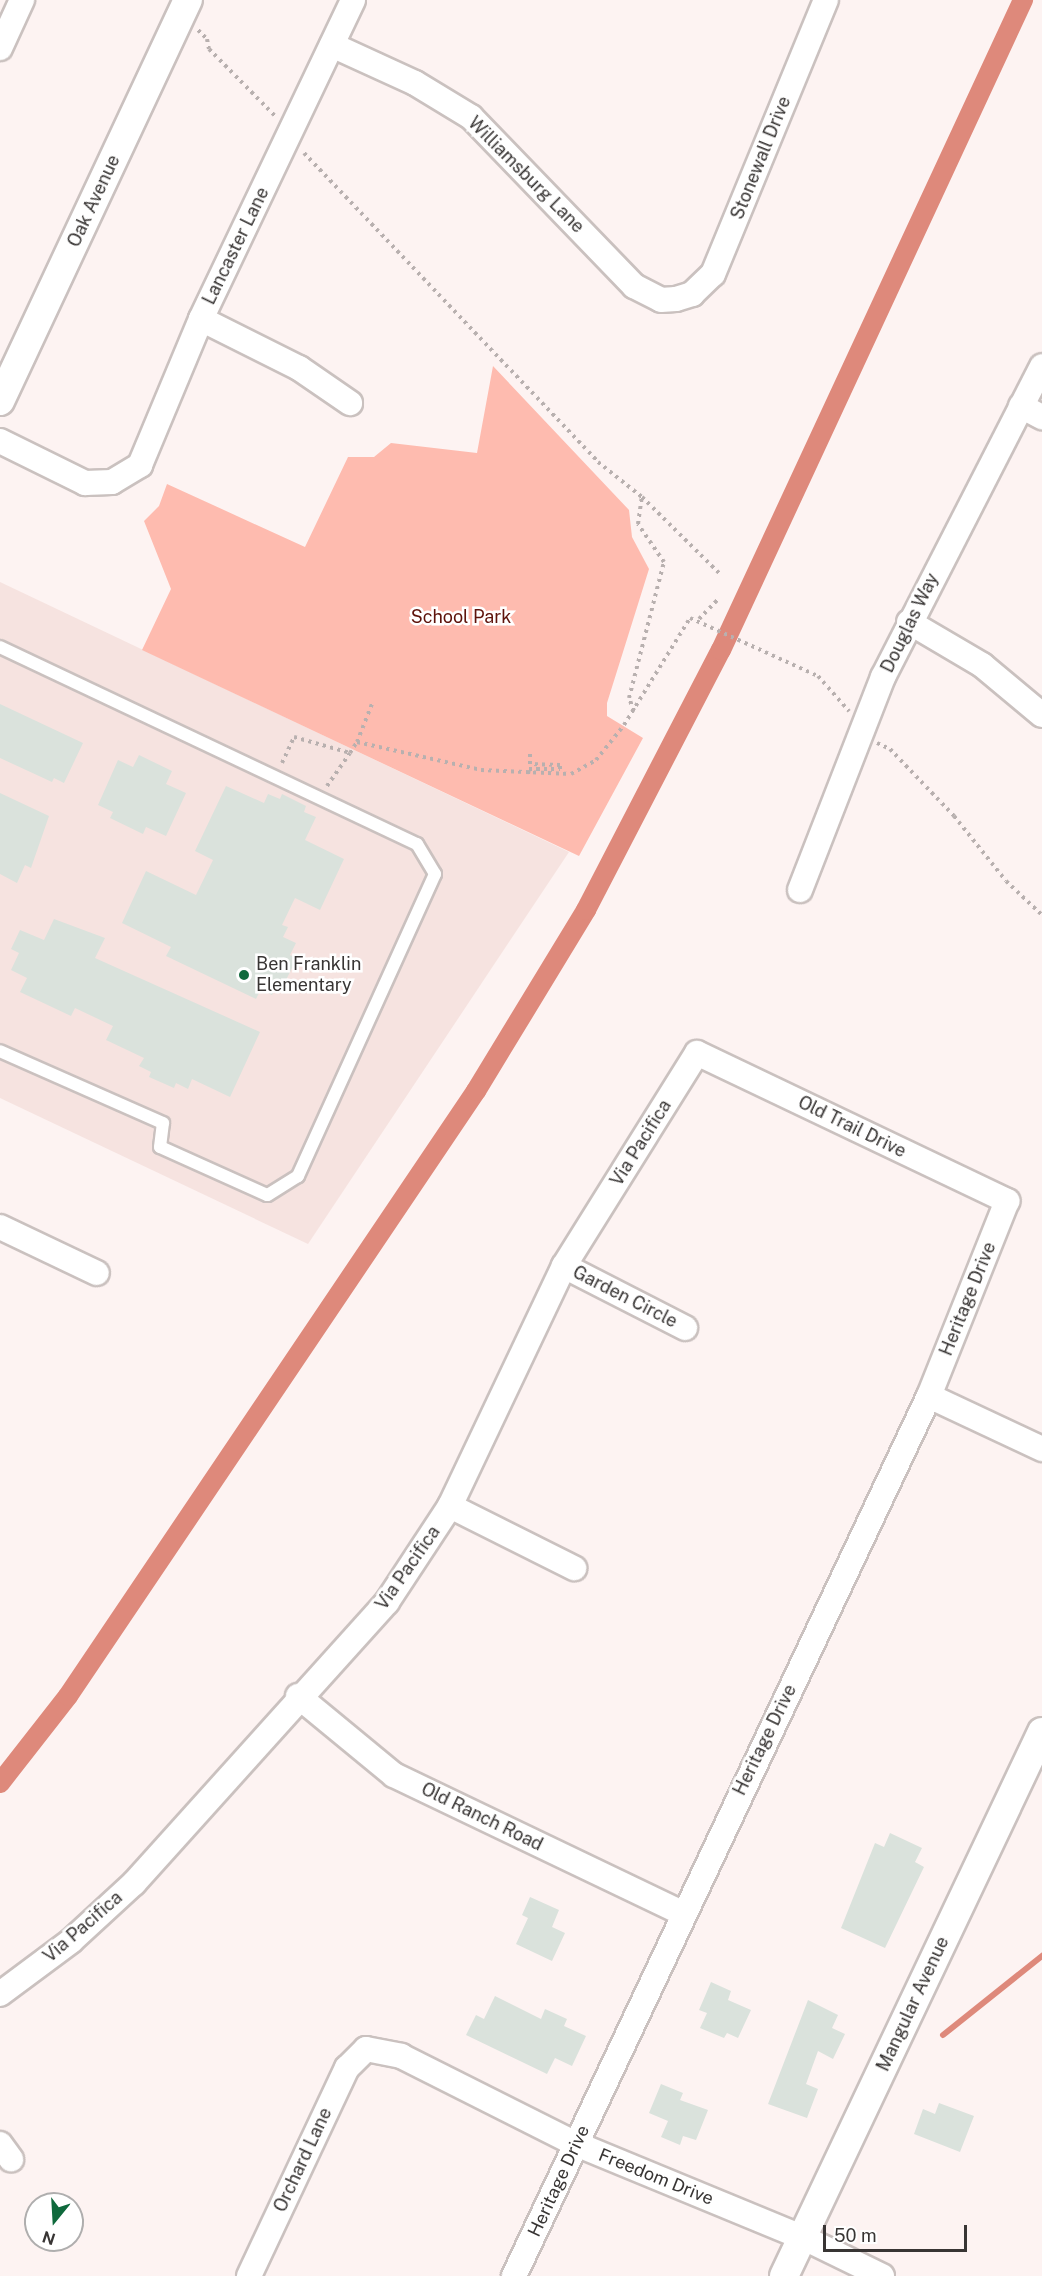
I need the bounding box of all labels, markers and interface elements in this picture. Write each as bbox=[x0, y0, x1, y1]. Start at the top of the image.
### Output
street label: Stonewall Drive bbox=[726, 93, 796, 223]
street label: Williamsburg Lane bbox=[463, 112, 589, 238]
street label: Oak Avenue bbox=[63, 151, 125, 251]
street label: Lancaster Lane bbox=[198, 184, 274, 308]
street label: Douglas Way bbox=[876, 569, 944, 677]
park label: School Park bbox=[411, 606, 511, 628]
place label: Ben Franklin Elementary bbox=[256, 954, 361, 996]
marker: Ben Franklin Elementary bbox=[237, 968, 251, 982]
street label: Old Trail Drive bbox=[794, 1092, 910, 1162]
street label: Via Pacifica bbox=[606, 1096, 676, 1190]
street label: Heritage Drive bbox=[935, 1239, 1001, 1359]
street label: Garden Circle bbox=[569, 1261, 681, 1333]
street label: Via Pacifica bbox=[371, 1522, 445, 1614]
street label: Heritage Drive bbox=[729, 1681, 801, 1799]
street label: Old Ranch Road bbox=[418, 1778, 546, 1856]
street label: Via Pacifica bbox=[39, 1887, 127, 1967]
street label: Mangular Avenue bbox=[872, 1933, 954, 2075]
street label: Orchard Lane bbox=[269, 2104, 337, 2216]
street label: Heritage Drive bbox=[524, 2122, 594, 2240]
street label: Freedom Drive bbox=[595, 2144, 717, 2210]
north arrow bbox=[24, 2192, 84, 2252]
scale bar bbox=[826, 2213, 970, 2251]
text: 50 m bbox=[834, 2225, 877, 2246]
text: N bbox=[40, 2227, 58, 2249]

